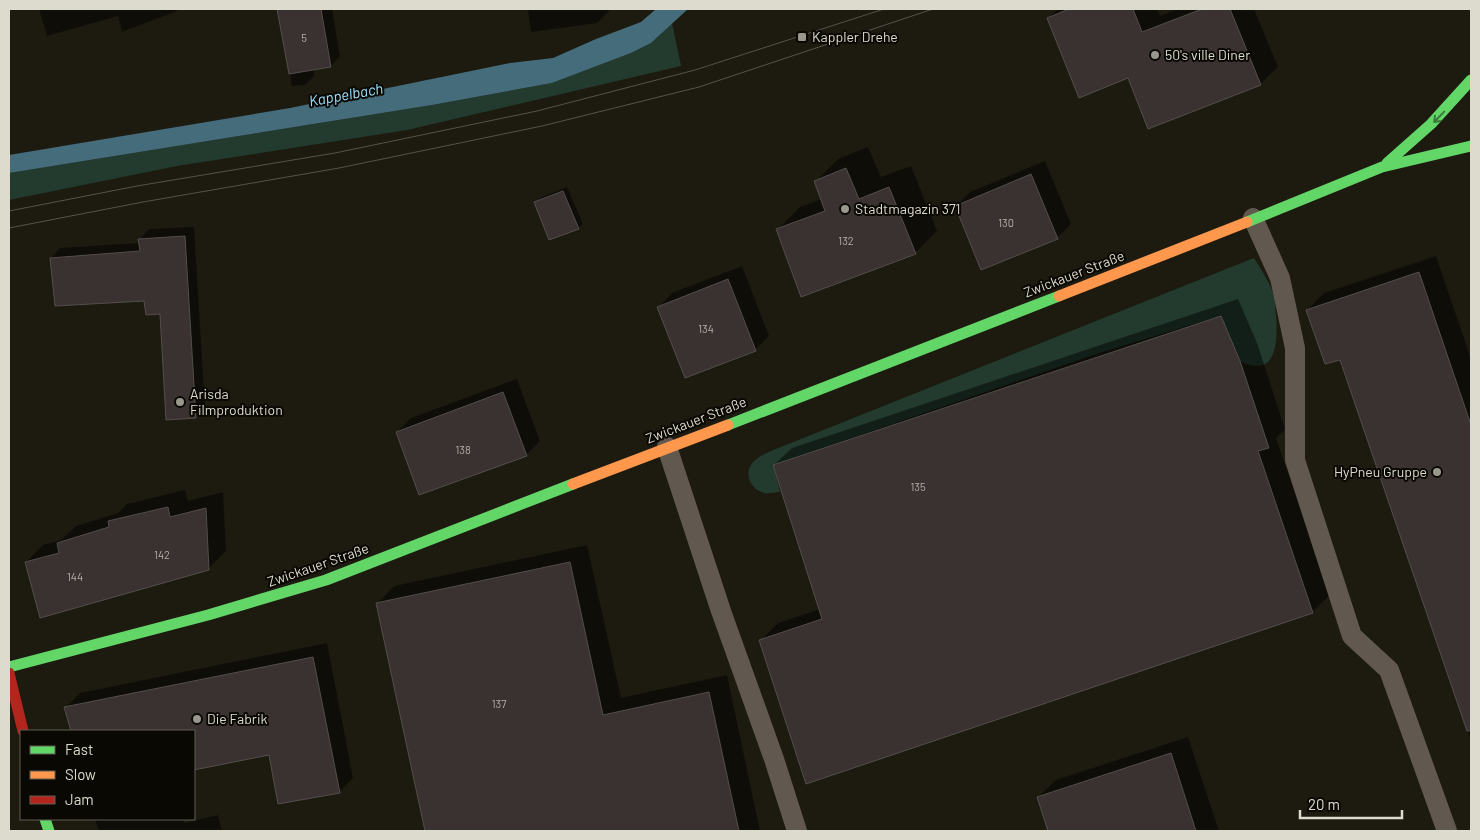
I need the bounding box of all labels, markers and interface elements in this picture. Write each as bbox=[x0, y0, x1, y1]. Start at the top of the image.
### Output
place label: Kappler Drehe bbox=[812, 28, 898, 45]
house number: 5 bbox=[301, 31, 307, 44]
marker: Kappler Drehe bbox=[796, 31, 808, 43]
place label: 50's ville Diner bbox=[1165, 46, 1250, 63]
marker: 50's ville Diner bbox=[1149, 49, 1161, 61]
water label: Kappelbach bbox=[307, 79, 384, 109]
one-way arrow bbox=[1433, 111, 1446, 123]
place label: Stadtmagazin 371 bbox=[855, 200, 960, 217]
marker: Stadtmagazin 371 bbox=[839, 203, 851, 215]
house number: 130 bbox=[998, 216, 1014, 229]
house number: 132 bbox=[838, 234, 854, 247]
street label: Zwickauer Straße bbox=[1021, 247, 1126, 301]
house number: 134 bbox=[698, 322, 714, 335]
place label: Arisda Filmproduktion bbox=[190, 385, 283, 418]
street label: Zwickauer Straße bbox=[643, 393, 748, 447]
marker: Arisda Filmproduktion bbox=[174, 396, 186, 408]
house number: 138 bbox=[455, 443, 471, 456]
place label: HyPneu Gruppe bbox=[1334, 463, 1427, 480]
marker: HyPneu Gruppe bbox=[1431, 466, 1443, 478]
house number: 135 bbox=[910, 480, 926, 493]
street label: Zwickauer Straße bbox=[265, 539, 371, 590]
house number: 142 bbox=[154, 548, 170, 561]
house number: 144 bbox=[67, 570, 83, 583]
house number: 137 bbox=[492, 697, 506, 710]
place label: Die Fabrik bbox=[207, 710, 267, 727]
marker: Die Fabrik bbox=[191, 713, 203, 725]
legend bbox=[20, 730, 195, 820]
text: Fast bbox=[65, 740, 93, 758]
text: Slow bbox=[65, 765, 96, 783]
scale bar bbox=[1300, 788, 1402, 820]
text: Jam bbox=[65, 790, 94, 808]
text: 20 m bbox=[1308, 795, 1340, 813]

